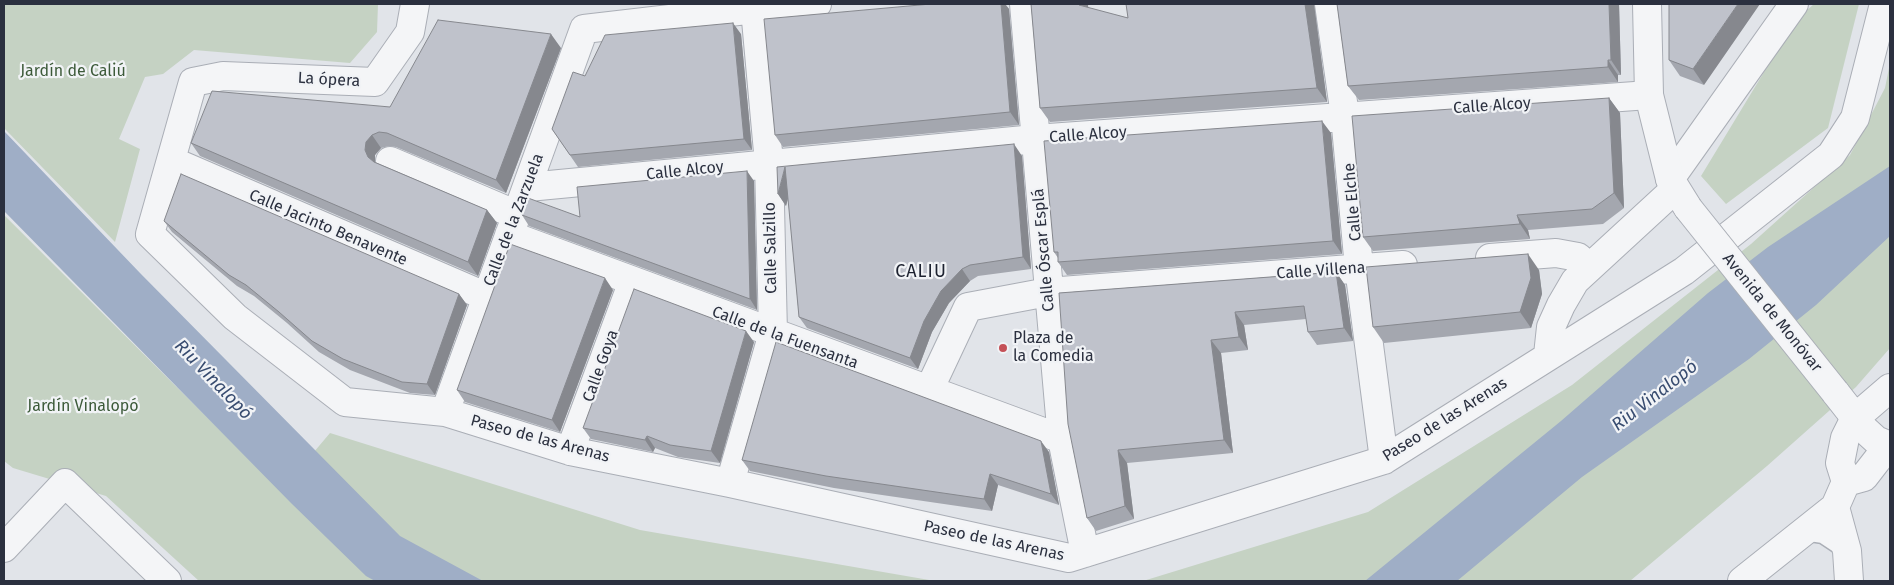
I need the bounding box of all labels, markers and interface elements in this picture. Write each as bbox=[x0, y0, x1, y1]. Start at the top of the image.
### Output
park label: Jardín de Caliú bbox=[20, 62, 126, 82]
street label: La ópera bbox=[297, 69, 361, 91]
street label: Calle Alcoy bbox=[1452, 94, 1532, 118]
street label: Calle Alcoy bbox=[1048, 123, 1128, 147]
street label: Calle de la Zarzuela bbox=[480, 151, 548, 289]
street label: Calle Alcoy bbox=[645, 157, 725, 185]
street label: Calle Elche bbox=[1340, 162, 1366, 242]
street label: Calle Jacinto Benavente bbox=[246, 186, 410, 270]
street label: Calle Óscar Esplá bbox=[1029, 188, 1059, 312]
street label: Calle Salzillo bbox=[761, 202, 781, 294]
street label: Avenida de Monóvar bbox=[1718, 250, 1826, 376]
street label: Calle Villena bbox=[1276, 258, 1366, 284]
district label: CALIU bbox=[895, 261, 947, 283]
street label: Calle de la Fuensanta bbox=[709, 303, 861, 373]
street label: Calle Goya bbox=[579, 327, 623, 405]
place label: Plaza de la Comedia bbox=[1013, 329, 1094, 367]
water label: Riu Vinalopó bbox=[170, 336, 256, 424]
marker: Plaza de la Comedia bbox=[997, 342, 1009, 354]
water label: Riu Vinalopó bbox=[1608, 356, 1702, 436]
street label: Paseo de las Arenas bbox=[1379, 374, 1511, 466]
park label: Jardín Vinalopó bbox=[27, 397, 139, 417]
street label: Paseo de las Arenas bbox=[468, 411, 612, 467]
street label: Paseo de las Arenas bbox=[922, 517, 1066, 565]

